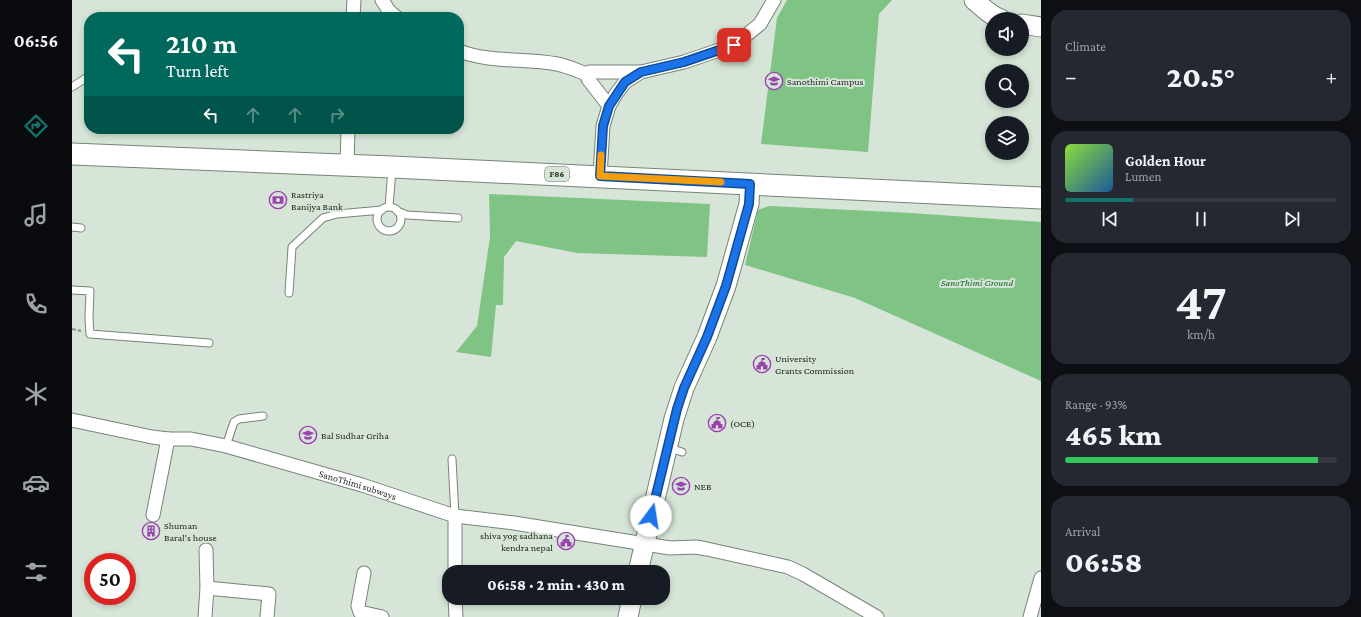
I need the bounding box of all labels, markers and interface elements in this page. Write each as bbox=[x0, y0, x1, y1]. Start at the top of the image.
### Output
map controls bbox=[985, 12, 1029, 160]
button: sound bbox=[985, 12, 1029, 56]
icon: left bbox=[100, 28, 152, 80]
text: 210 m bbox=[166, 28, 237, 59]
pin bbox=[717, 28, 751, 62]
text: 06:56 bbox=[14, 31, 58, 51]
icon: arrive bbox=[723, 34, 745, 56]
text: Climate bbox=[1065, 39, 1106, 54]
text: 20.5° bbox=[1167, 60, 1235, 93]
text: Turn left bbox=[166, 61, 229, 81]
button: search bbox=[985, 64, 1029, 108]
text: − bbox=[1065, 64, 1077, 89]
text: + bbox=[1325, 64, 1337, 89]
school or university icon: Sanothimi Campus bbox=[764, 71, 784, 91]
place label: Sanothimi Campus bbox=[787, 76, 864, 87]
icon: left bbox=[200, 104, 222, 126]
icon: ahead bbox=[242, 104, 264, 126]
icon: ahead bbox=[284, 104, 306, 126]
icon: right bbox=[326, 104, 348, 126]
icon: directions bbox=[22, 112, 50, 140]
button: layers bbox=[985, 116, 1029, 160]
text: Golden Hour bbox=[1125, 153, 1206, 169]
road number: F86 bbox=[545, 167, 569, 181]
text: Lumen bbox=[1125, 169, 1161, 184]
place label: Rastriya Banijya Bank bbox=[291, 189, 343, 213]
bank icon: Rastriya Banijya Bank bbox=[268, 190, 288, 210]
icon: music bbox=[22, 201, 50, 229]
icon: previous bbox=[1099, 208, 1121, 230]
icon: pause bbox=[1190, 208, 1212, 230]
icon: next bbox=[1281, 208, 1303, 230]
text: 47 bbox=[1175, 272, 1227, 330]
park label: SanoThimi Ground bbox=[941, 277, 1013, 288]
icon: phone bbox=[22, 290, 50, 318]
text: km/h bbox=[1187, 327, 1215, 342]
place label: University Grants Commission bbox=[775, 353, 855, 376]
public building icon: University Grants Commission bbox=[752, 354, 772, 374]
icon: climate bbox=[22, 380, 50, 408]
text: Range · 93% bbox=[1065, 397, 1127, 412]
public building icon: (OCE) bbox=[707, 413, 727, 433]
place label: (OCE) bbox=[730, 418, 755, 430]
text: 465 km bbox=[1065, 418, 1162, 451]
school or university icon: Bal Sudhar Griha bbox=[298, 425, 318, 445]
place label: Bal Sudhar Griha bbox=[321, 430, 389, 441]
street label: SanoThimi subways bbox=[318, 468, 398, 502]
icon: car bbox=[22, 469, 50, 497]
school or university icon: NEB bbox=[671, 476, 691, 496]
place label: NEB bbox=[694, 481, 712, 492]
position arrow bbox=[630, 495, 672, 537]
place label: Shuman Baral's house bbox=[164, 520, 217, 543]
building icon: Shuman Baral's house bbox=[141, 521, 161, 541]
text: Arrival bbox=[1065, 524, 1100, 539]
place label: shiva yog sadhana kendra nepal bbox=[480, 530, 553, 553]
public building icon: shiva yog sadhana kendra nepal bbox=[556, 531, 576, 551]
text: 06:58 bbox=[1065, 545, 1142, 578]
speed limit sign: 50 bbox=[84, 553, 136, 605]
icon: filters bbox=[22, 558, 50, 586]
text: 06:58 · 2 min · 430 m bbox=[487, 577, 625, 593]

